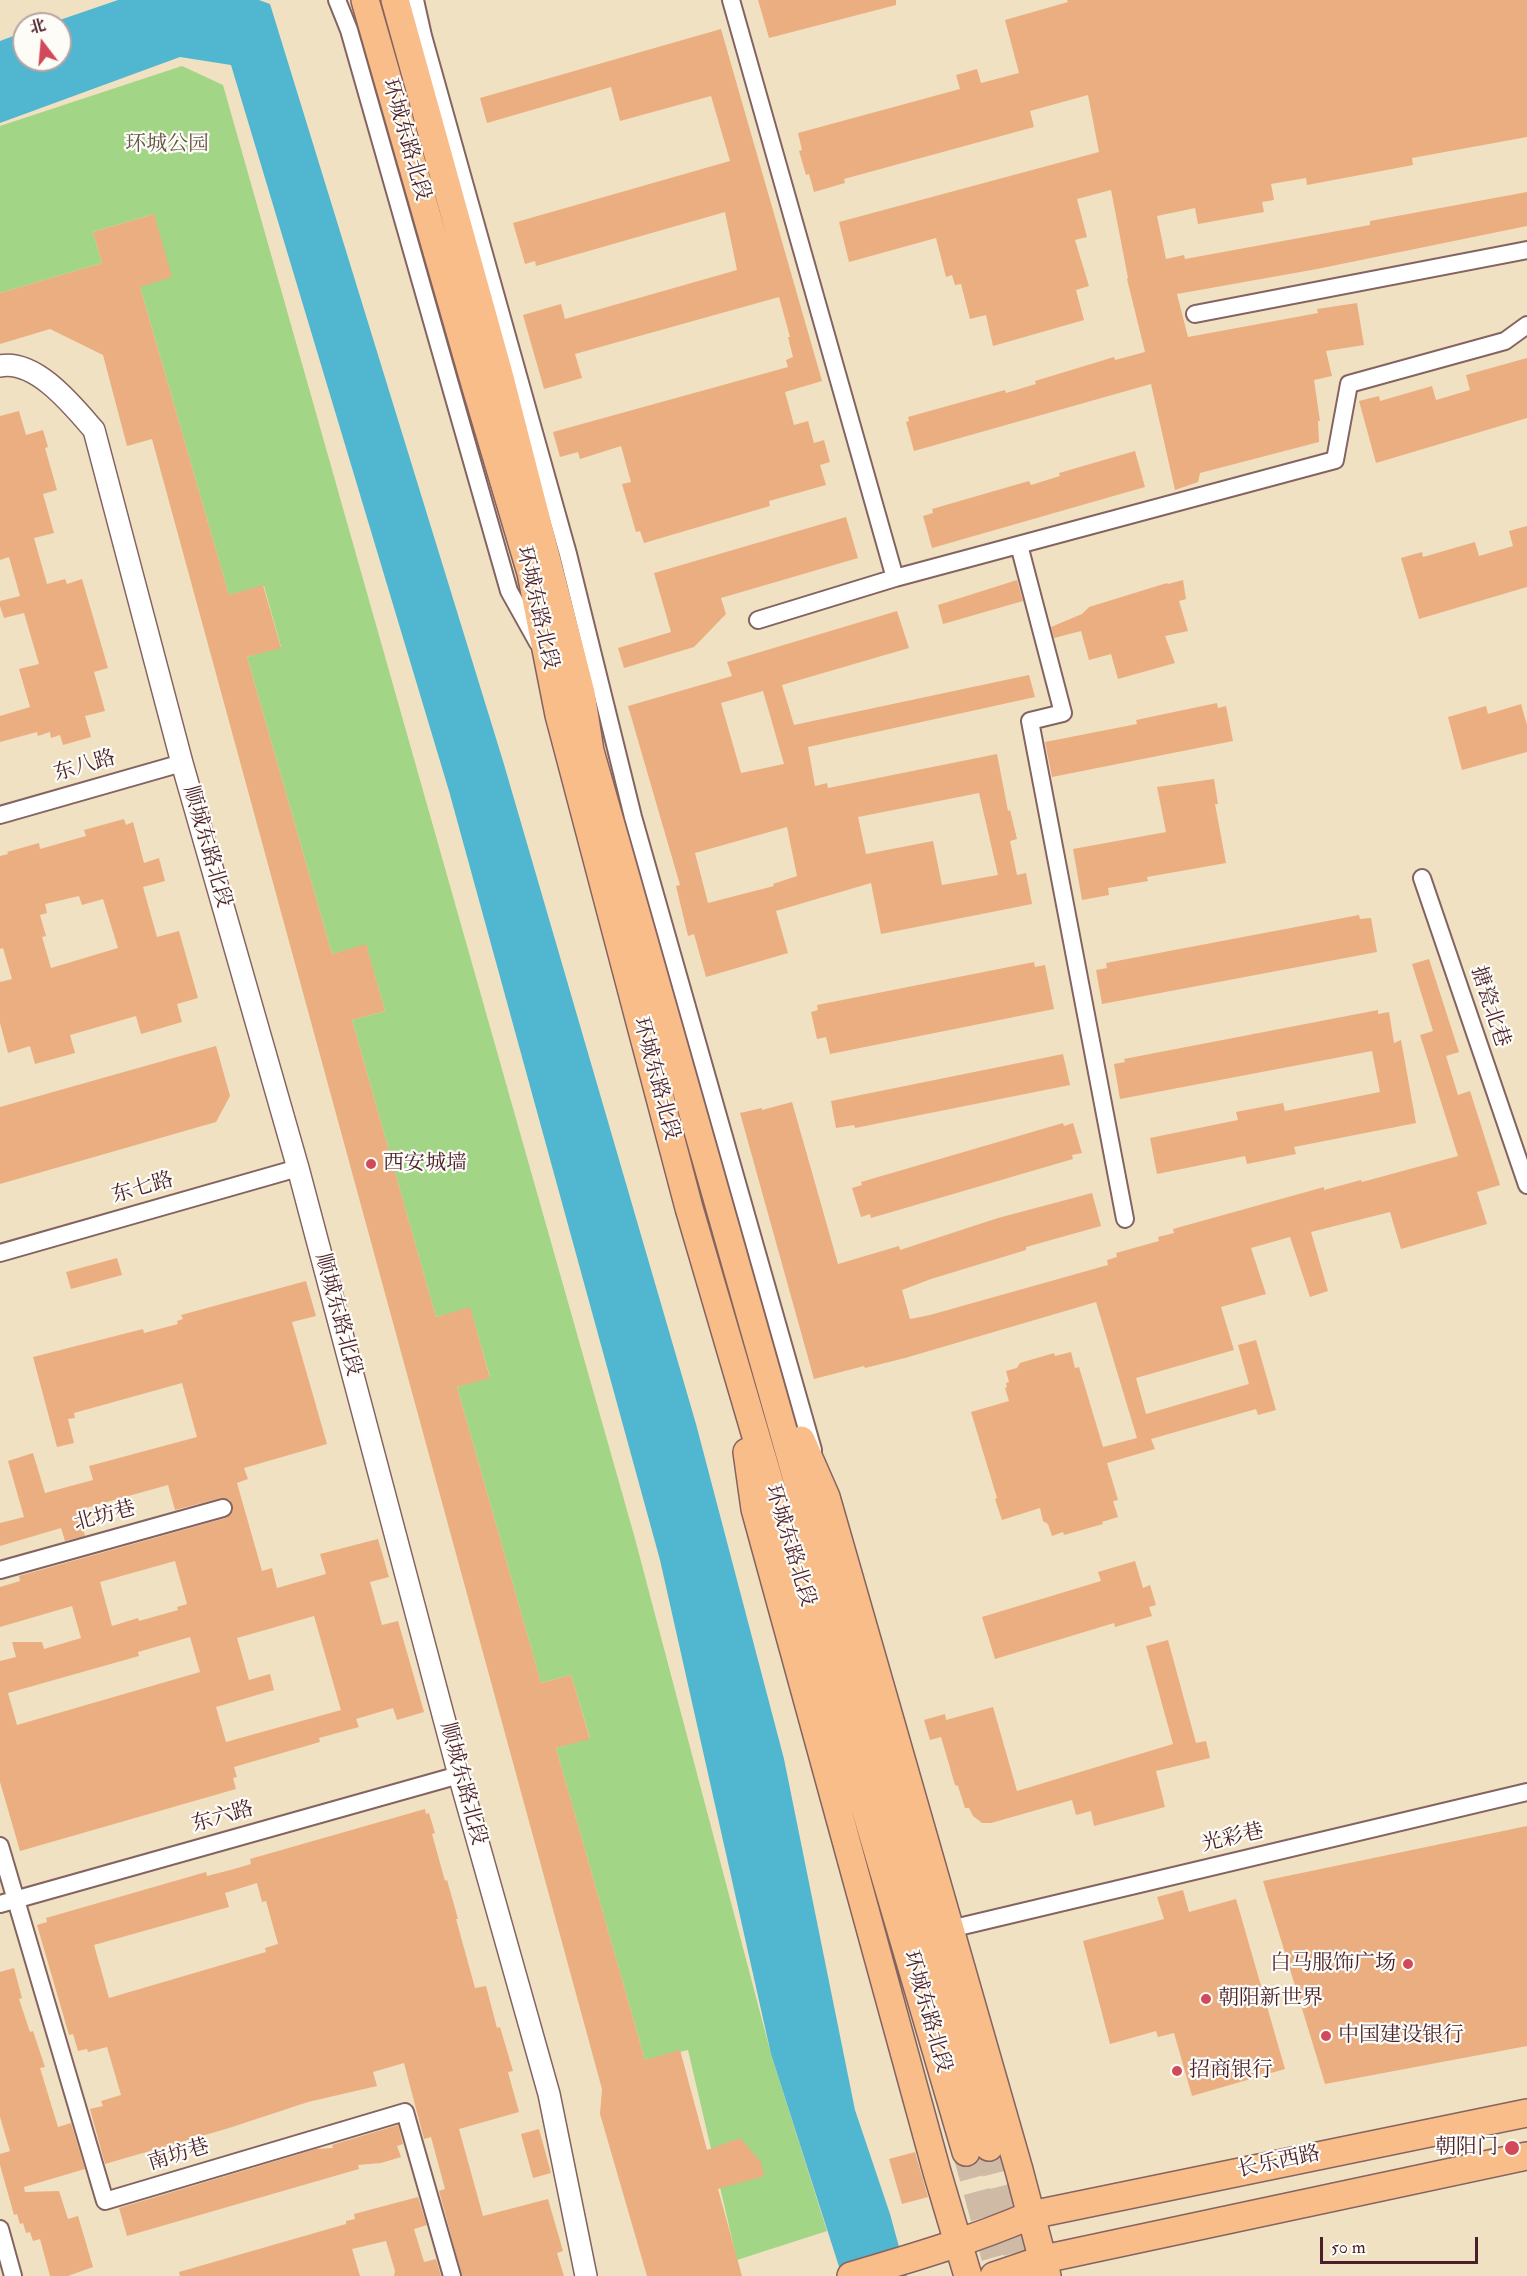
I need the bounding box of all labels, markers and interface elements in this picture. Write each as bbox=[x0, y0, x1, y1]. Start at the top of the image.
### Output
north arrow bbox=[12, 12, 72, 72]
text: 北 bbox=[27, 15, 48, 38]
street label: 环城东路北段 bbox=[376, 76, 434, 204]
park label: 环城公园 bbox=[125, 132, 209, 158]
street label: 环城东路北段 bbox=[510, 544, 562, 672]
street label: 东八路 bbox=[51, 746, 119, 788]
street label: 顺城东路北段 bbox=[177, 783, 235, 911]
street label: 搪瓷北巷 bbox=[1464, 963, 1514, 1051]
street label: 环城东路北段 bbox=[627, 1015, 683, 1143]
place label: 西安城墙 bbox=[383, 1151, 467, 1177]
marker: 西安城墙 bbox=[364, 1157, 378, 1171]
street label: 东七路 bbox=[109, 1168, 177, 1210]
street label: 顺城东路北段 bbox=[309, 1251, 365, 1379]
street label: 环城东路北段 bbox=[759, 1482, 819, 1610]
street label: 北坊巷 bbox=[71, 1497, 139, 1537]
street label: 顺城东路北段 bbox=[434, 1720, 490, 1848]
street label: 东六路 bbox=[189, 1797, 257, 1839]
street label: 光彩巷 bbox=[1199, 1820, 1267, 1858]
street label: 环城东路北段 bbox=[897, 1948, 955, 2076]
place label: 白马服饰广场 bbox=[1270, 1951, 1396, 1977]
marker: 白马服饰广场 bbox=[1401, 1957, 1415, 1971]
place label: 朝阳新世界 bbox=[1218, 1986, 1323, 2012]
marker: 朝阳新世界 bbox=[1199, 1992, 1213, 2006]
place label: 中国建设银行 bbox=[1338, 2023, 1464, 2049]
marker: 中国建设银行 bbox=[1319, 2029, 1333, 2043]
place label: 招商银行 bbox=[1189, 2058, 1273, 2084]
marker: 招商银行 bbox=[1170, 2064, 1184, 2078]
street label: 南坊巷 bbox=[145, 2135, 213, 2177]
place label: 朝阳门 bbox=[1435, 2135, 1498, 2161]
marker: 朝阳门 bbox=[1503, 2139, 1521, 2157]
street label: 长乐西路 bbox=[1235, 2142, 1323, 2184]
scale bar bbox=[1323, 2225, 1480, 2263]
text: 50 m bbox=[1331, 2236, 1366, 2259]

